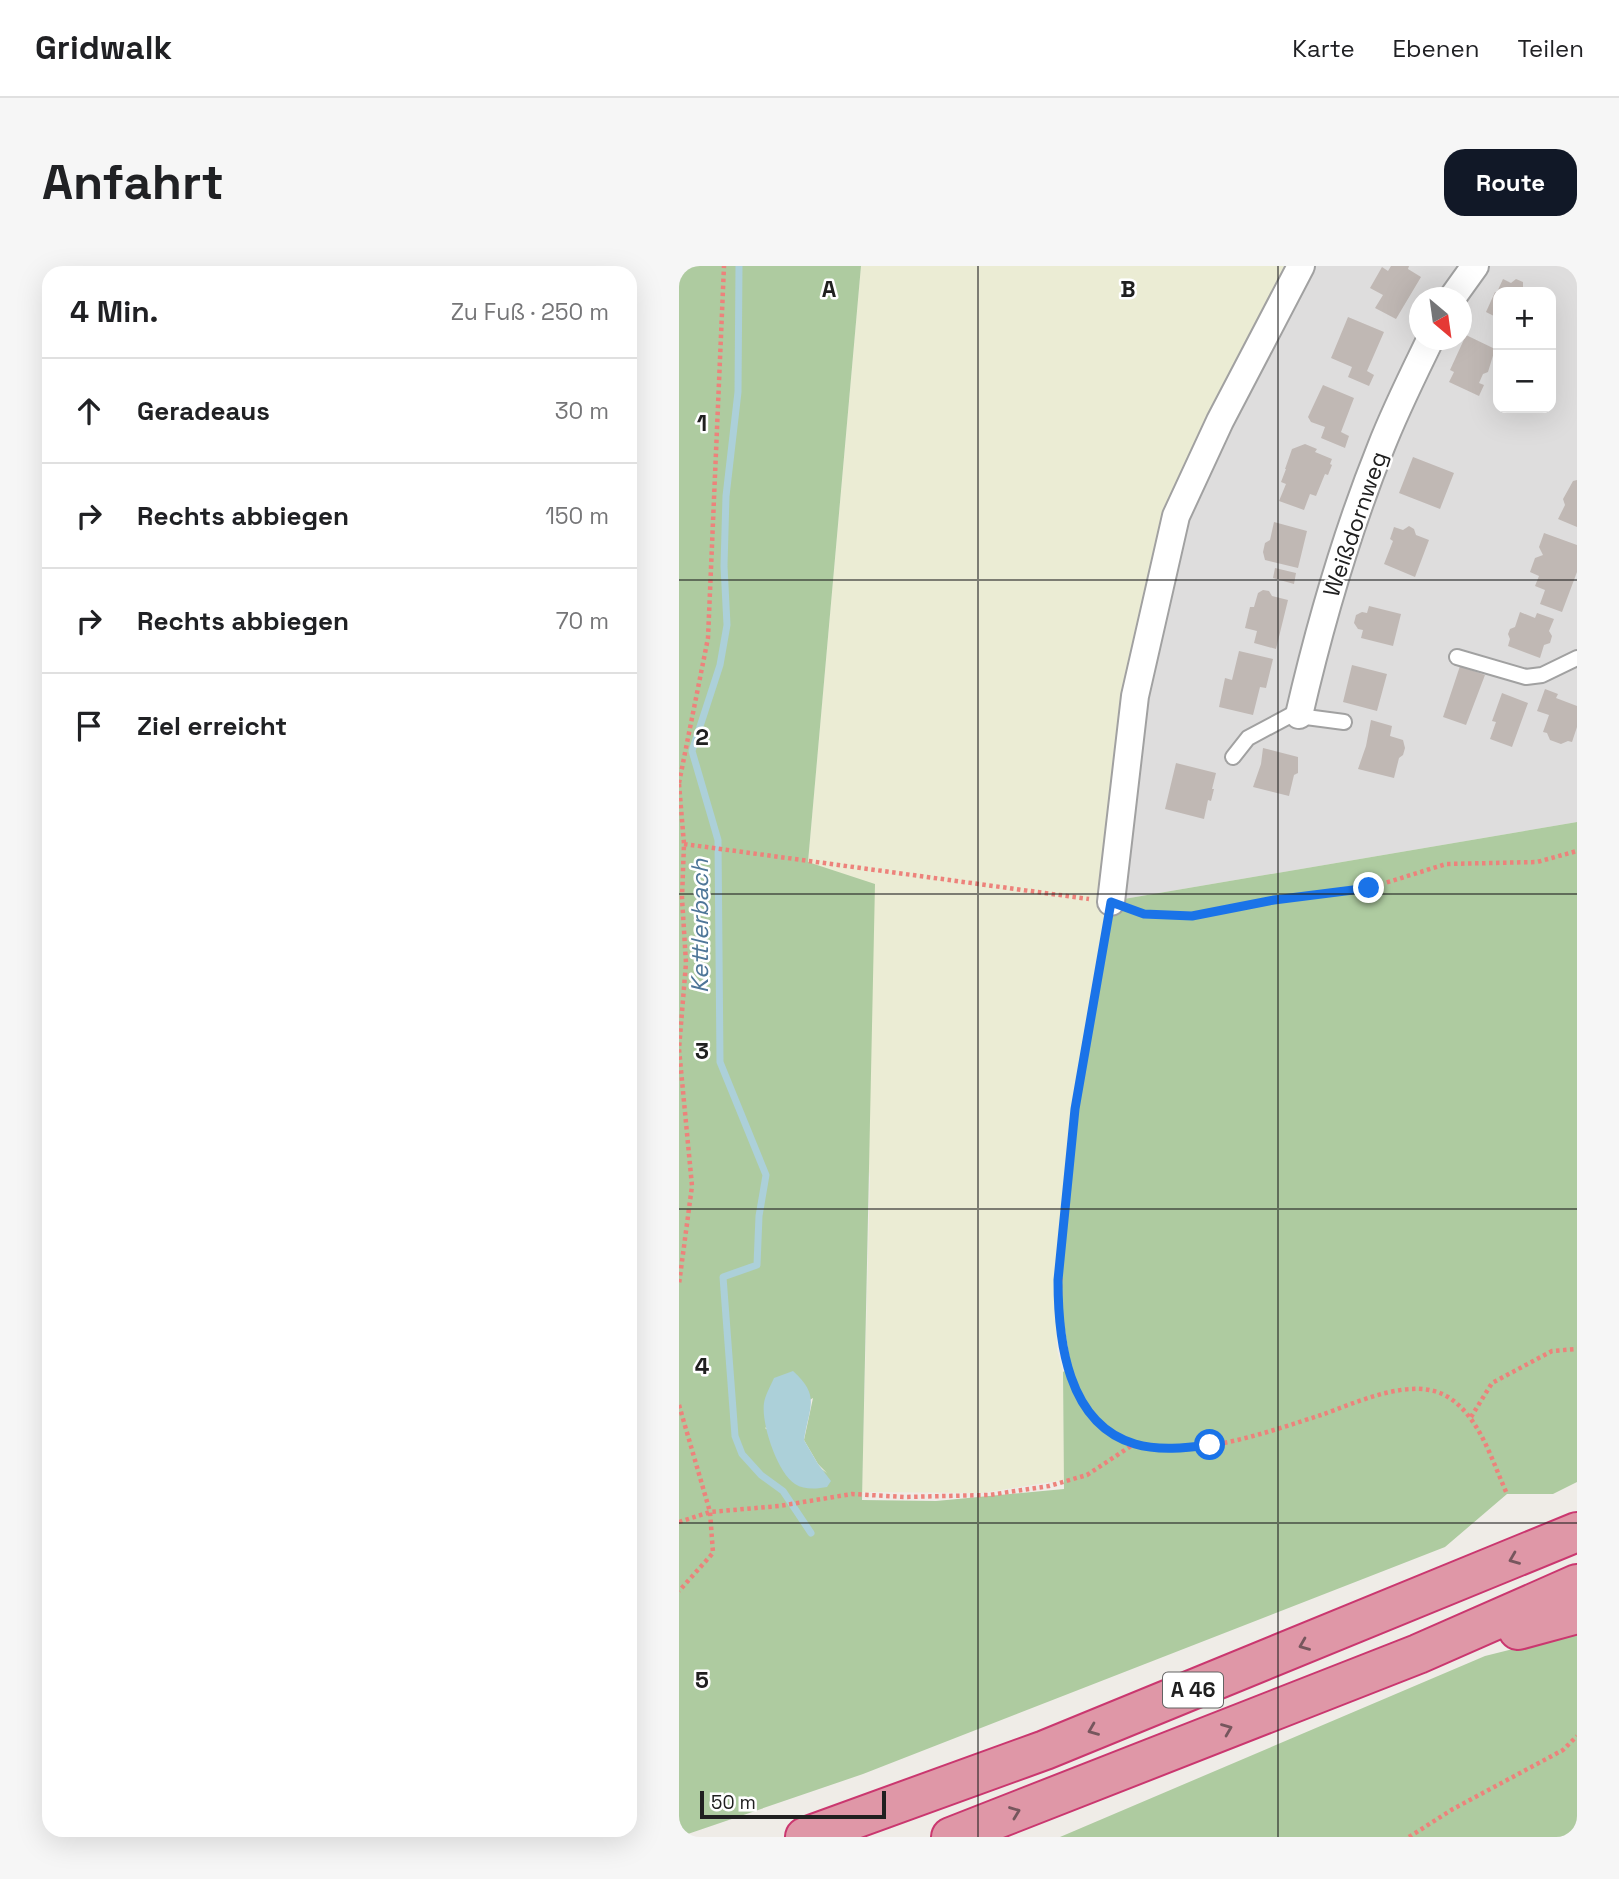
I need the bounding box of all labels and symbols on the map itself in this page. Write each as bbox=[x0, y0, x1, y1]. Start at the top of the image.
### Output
text: A bbox=[822, 274, 837, 304]
text: B bbox=[1120, 274, 1136, 304]
north arrow bbox=[1409, 287, 1472, 350]
text: 1 bbox=[697, 408, 707, 438]
street label: Weißdornweg bbox=[1316, 447, 1394, 601]
text: 2 bbox=[695, 722, 709, 752]
water label: Kettlerbach bbox=[684, 858, 715, 993]
route end bbox=[1353, 872, 1384, 903]
text: 3 bbox=[695, 1036, 709, 1066]
text: 4 bbox=[695, 1351, 710, 1381]
route start bbox=[1194, 1429, 1225, 1460]
one-way arrow bbox=[1509, 1551, 1522, 1565]
one-way arrow bbox=[1298, 1636, 1310, 1650]
text: 5 bbox=[695, 1665, 709, 1695]
road number: A 46 bbox=[1163, 1672, 1223, 1708]
one-way arrow bbox=[1088, 1722, 1100, 1736]
one-way arrow bbox=[1220, 1724, 1232, 1738]
scale bar bbox=[700, 1788, 885, 1820]
one-way arrow bbox=[1008, 1807, 1020, 1821]

